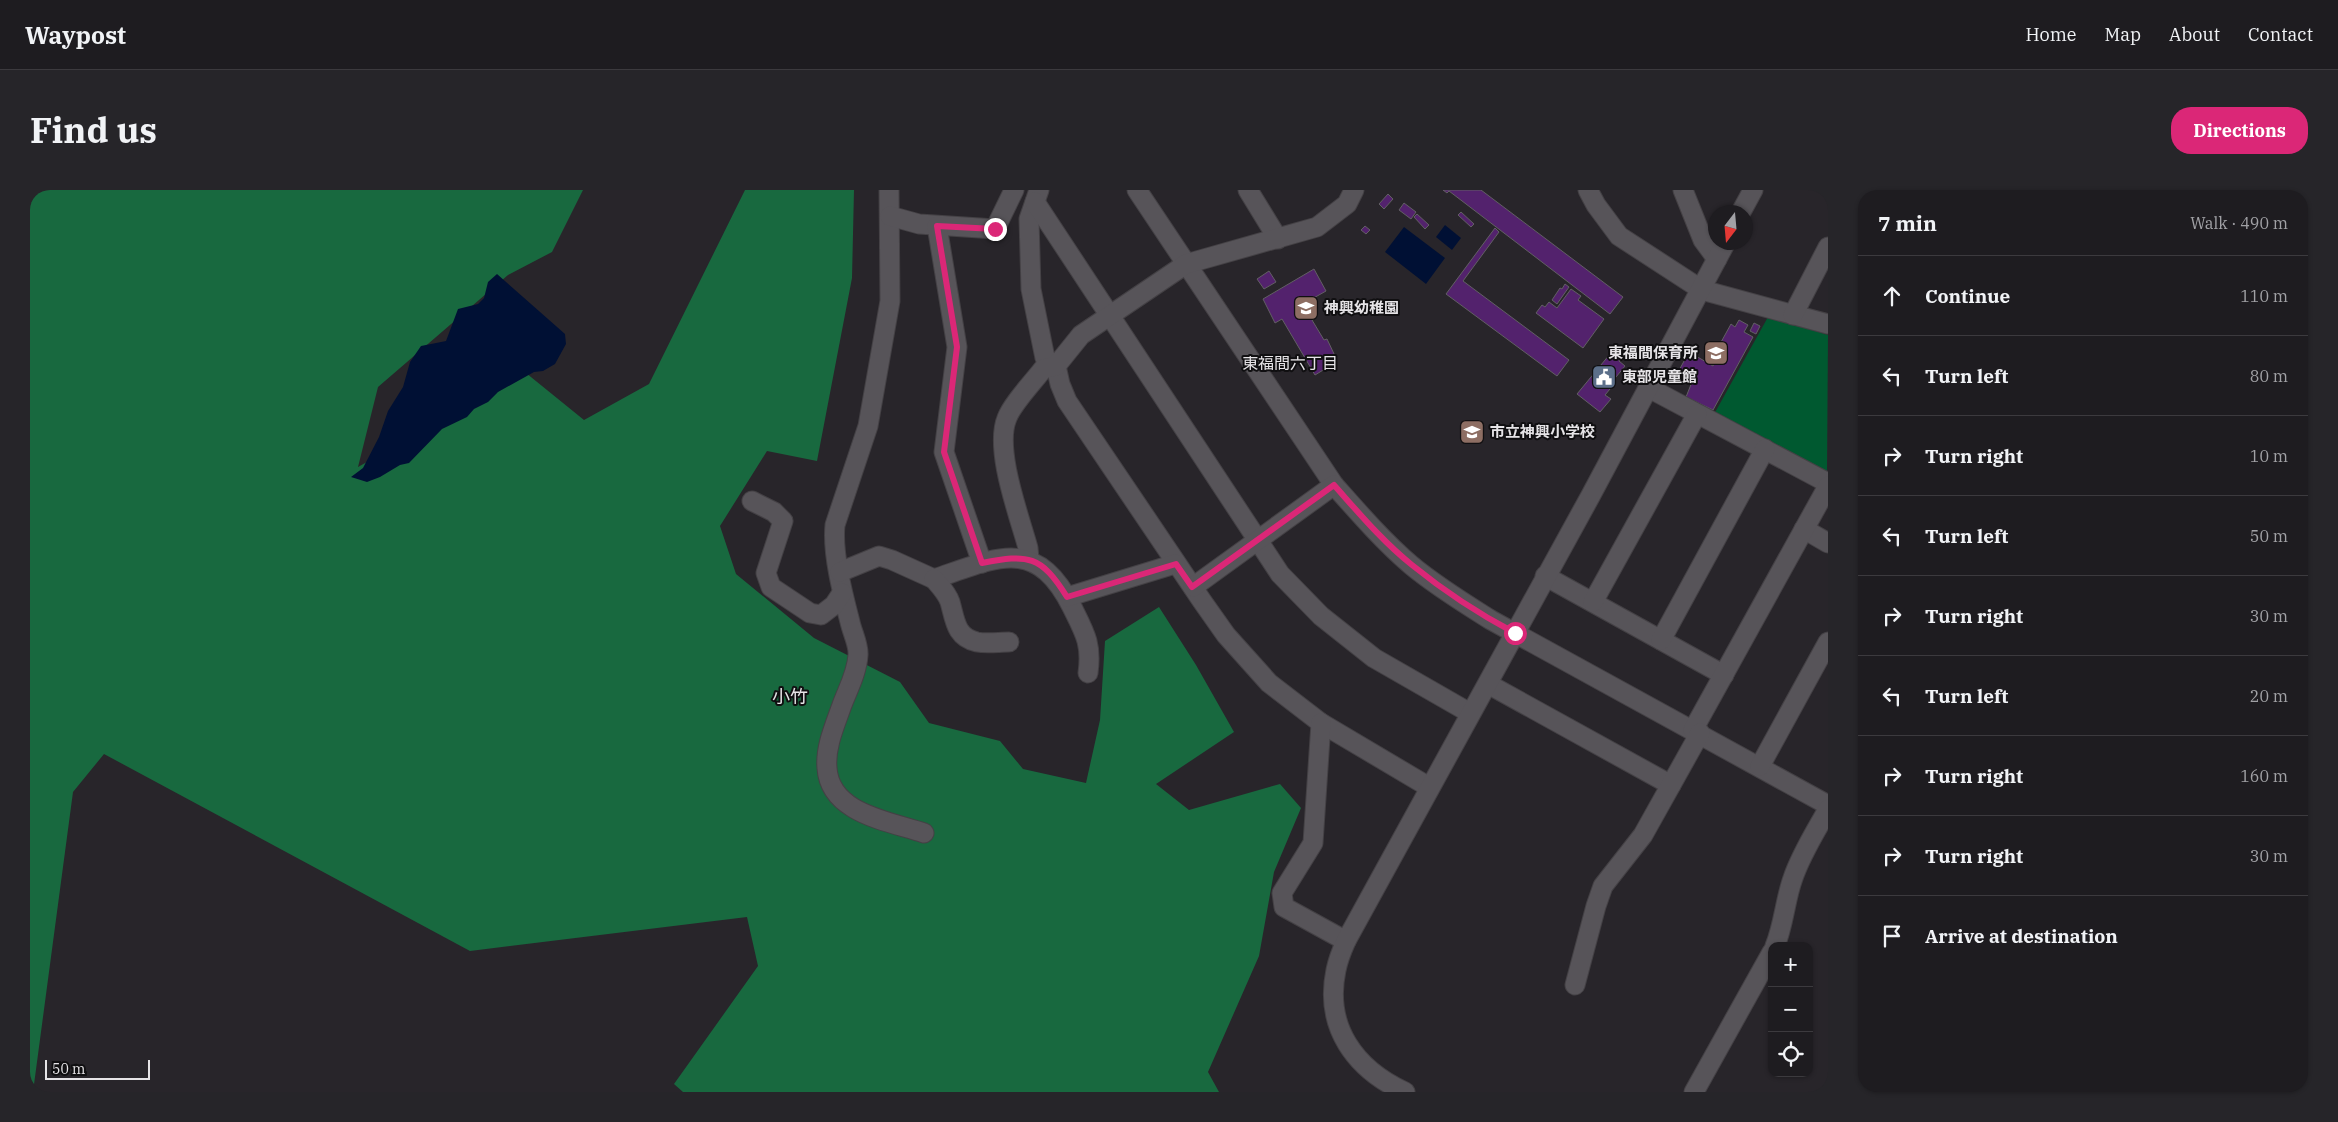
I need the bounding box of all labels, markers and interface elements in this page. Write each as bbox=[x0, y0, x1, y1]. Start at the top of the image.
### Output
text: Waypost bbox=[25, 19, 126, 51]
text: Home bbox=[2025, 23, 2077, 46]
text: Map bbox=[2105, 23, 2141, 46]
text: About bbox=[2169, 23, 2220, 46]
text: Contact bbox=[2248, 23, 2313, 46]
text: Find us bbox=[30, 107, 157, 153]
button: Directions bbox=[2171, 107, 2308, 154]
north arrow bbox=[1708, 205, 1753, 250]
text: 7 min bbox=[1878, 209, 1937, 237]
text: Walk · 490 m bbox=[2190, 213, 2288, 233]
route end bbox=[984, 218, 1007, 241]
icon: ahead bbox=[1878, 282, 1906, 310]
text: Continue bbox=[1925, 284, 2010, 308]
text: 110 m bbox=[2240, 286, 2288, 306]
school or university icon: 神興幼稚園 bbox=[1293, 295, 1319, 321]
place label: 神興幼稚園 bbox=[1323, 298, 1399, 317]
school or university icon: 東福間保育所 bbox=[1703, 340, 1729, 366]
place label: 東福間保育所 bbox=[1608, 343, 1698, 362]
district label: 東福間六丁目 bbox=[1242, 353, 1338, 373]
icon: left bbox=[1878, 362, 1906, 390]
public building icon: 東部児童館 bbox=[1591, 364, 1617, 390]
text: Turn left bbox=[1925, 364, 2008, 388]
text: 80 m bbox=[2250, 366, 2288, 386]
place label: 東部児童館 bbox=[1622, 367, 1697, 386]
school or university icon: 市立神興小学校 bbox=[1459, 419, 1485, 445]
place label: 市立神興小学校 bbox=[1490, 422, 1595, 441]
icon: right bbox=[1878, 442, 1906, 470]
text: Turn right bbox=[1925, 444, 2023, 468]
text: 10 m bbox=[2250, 446, 2288, 466]
icon: left bbox=[1878, 522, 1906, 550]
text: Turn left bbox=[1925, 524, 2008, 548]
text: 50 m bbox=[2250, 526, 2288, 546]
icon: right bbox=[1878, 602, 1906, 630]
text: Turn right bbox=[1925, 604, 2023, 628]
text: 30 m bbox=[2250, 606, 2288, 626]
route start bbox=[1504, 622, 1527, 645]
icon: left bbox=[1878, 682, 1906, 710]
text: Turn left bbox=[1925, 684, 2008, 708]
district label: 小竹 bbox=[772, 685, 808, 708]
text: 20 m bbox=[2250, 686, 2288, 706]
icon: right bbox=[1878, 762, 1906, 790]
text: Turn right bbox=[1925, 764, 2023, 788]
text: 160 m bbox=[2240, 766, 2288, 786]
icon: right bbox=[1878, 842, 1906, 870]
text: Turn right bbox=[1925, 844, 2023, 868]
text: 30 m bbox=[2250, 846, 2288, 866]
icon: arrive bbox=[1878, 922, 1906, 950]
text: Arrive at destination bbox=[1925, 924, 2118, 948]
map controls bbox=[1768, 942, 1813, 1077]
button: + bbox=[1768, 942, 1813, 987]
button: − bbox=[1768, 987, 1813, 1032]
button: locate bbox=[1768, 1032, 1813, 1077]
scale bar bbox=[45, 1057, 150, 1080]
text: 50 m bbox=[52, 1060, 85, 1078]

